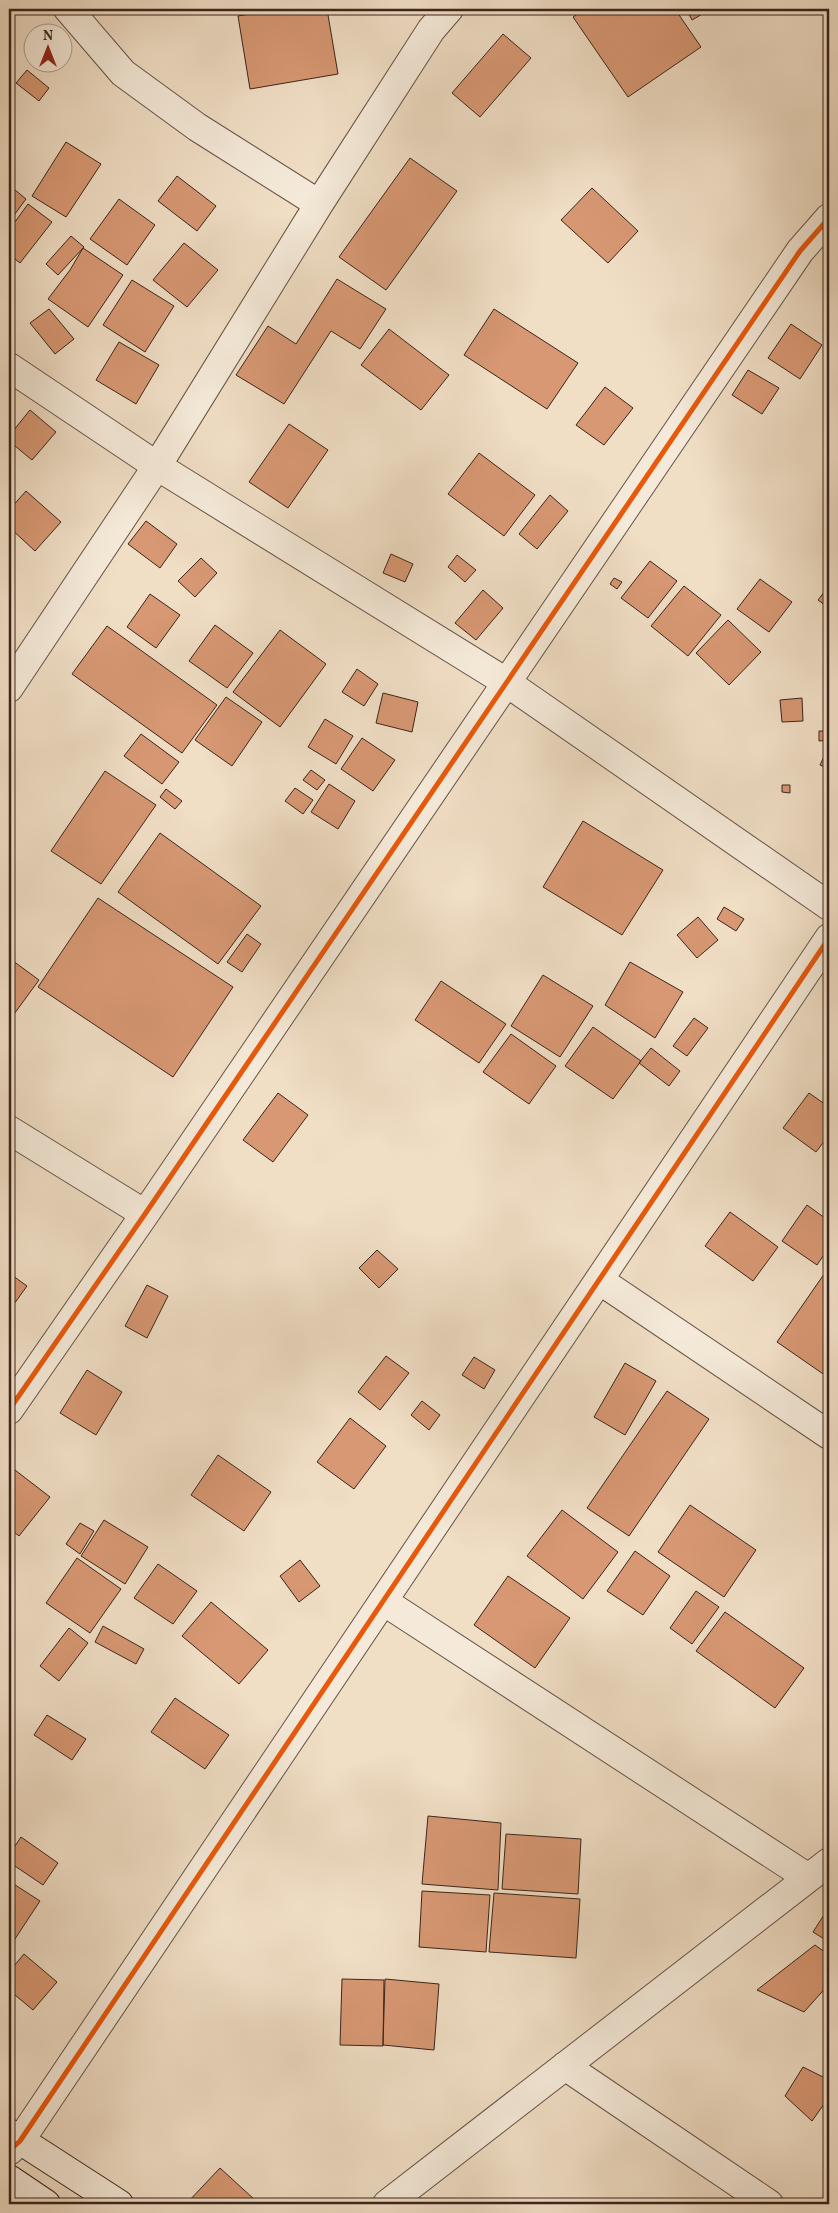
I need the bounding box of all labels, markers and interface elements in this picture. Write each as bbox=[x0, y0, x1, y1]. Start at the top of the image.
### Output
north arrow bbox=[22, 22, 72, 72]
text: N bbox=[43, 27, 53, 46]

